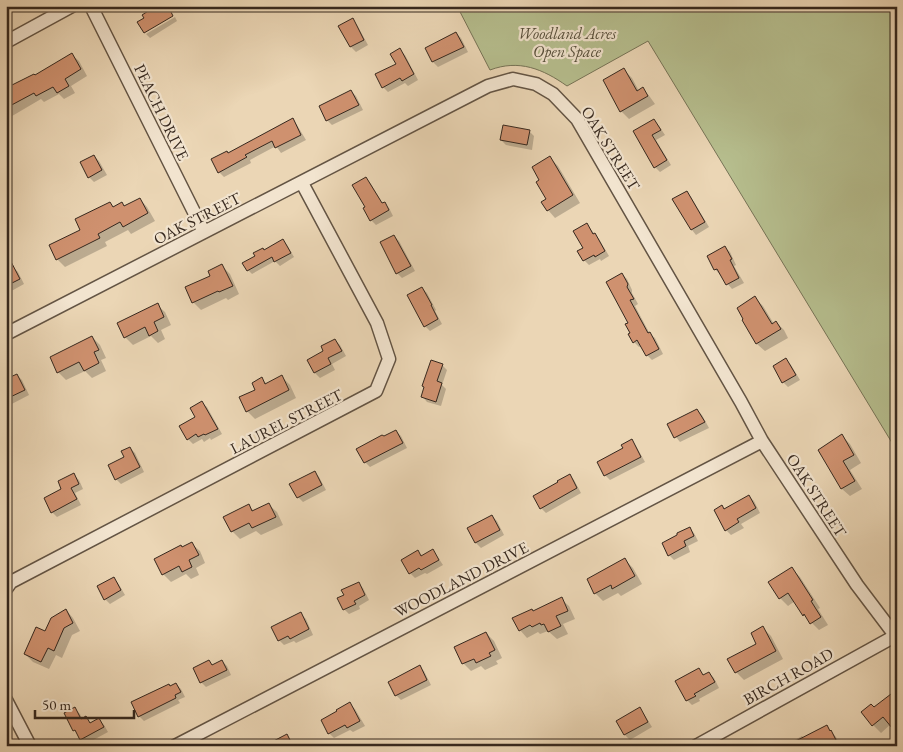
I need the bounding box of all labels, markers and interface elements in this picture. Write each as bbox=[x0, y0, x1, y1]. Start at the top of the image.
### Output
park label: Woodland Acres Open Space bbox=[518, 23, 617, 62]
street label: PEACH DRIVE bbox=[129, 61, 194, 164]
street label: OAK STREET bbox=[576, 102, 645, 194]
street label: OAK STREET bbox=[150, 187, 245, 249]
street label: LAUREL STREET bbox=[226, 384, 346, 459]
street label: OAK STREET bbox=[782, 450, 851, 541]
street label: WOODLAND DRIVE bbox=[391, 537, 532, 622]
street label: BIRCH ROAD bbox=[739, 643, 837, 710]
scale bar bbox=[35, 687, 134, 719]
text: 50 m bbox=[42, 695, 71, 714]

